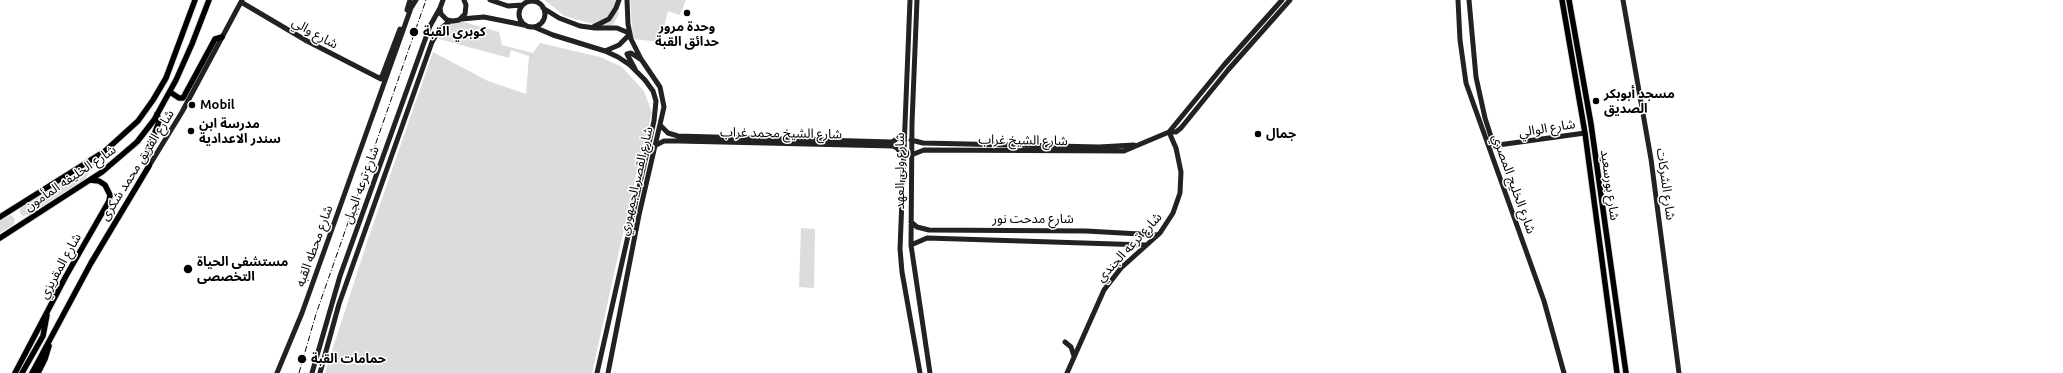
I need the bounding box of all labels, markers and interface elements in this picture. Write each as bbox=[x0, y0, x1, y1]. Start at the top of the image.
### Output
marker: وحدة مرور حدائق القبة bbox=[682, 8, 692, 18]
street label: شارع والي bbox=[289, 14, 341, 52]
place label: وحدة مرور حدائق القبة bbox=[655, 19, 719, 50]
place label: كوبري القبة bbox=[423, 24, 486, 40]
marker: كوبري القبة bbox=[408, 26, 420, 38]
place label: مسجد أبوبكر الصديق bbox=[1604, 86, 1675, 117]
marker: مسجد أبوبكر الصديق bbox=[1591, 96, 1601, 106]
place label: Mobil bbox=[200, 97, 235, 113]
marker: Mobil bbox=[187, 100, 197, 110]
street label: شارع الفريق محمد شكرى bbox=[97, 107, 177, 223]
place label: مدرسة ابن سندر الاعدادية bbox=[199, 116, 281, 147]
street label: شارع الوالي bbox=[1518, 116, 1576, 140]
street label: شارع الشيخ محمد غراب bbox=[720, 124, 842, 142]
street label: شارع القصر الجمهوري bbox=[616, 125, 656, 237]
marker: مدرسة ابن سندر الاعدادية bbox=[186, 126, 196, 136]
place label: جمال bbox=[1266, 126, 1296, 142]
marker: جمال bbox=[1253, 129, 1263, 139]
street label: شارع الشيخ غراب bbox=[978, 131, 1068, 149]
street label: شارع الخليج المصري bbox=[1489, 132, 1539, 236]
street label: شارع ولى العهد bbox=[892, 133, 908, 209]
street label: شارع الخليفه المأمون bbox=[21, 142, 119, 214]
street label: شارع ترعه الجبل bbox=[340, 144, 382, 226]
street label: شارع الشركات bbox=[1653, 147, 1679, 221]
street label: شارع بورسعيد bbox=[1597, 149, 1623, 221]
street label: شارع محطه القبه bbox=[292, 203, 336, 289]
street label: شارع ترعه الجندي bbox=[1093, 209, 1165, 285]
street label: شارع مدحت نور bbox=[992, 211, 1074, 227]
street label: شارع المقريزي bbox=[36, 231, 84, 301]
place label: مستشفى الحياة التخصصى bbox=[197, 254, 288, 285]
marker: مستشفى الحياة التخصصى bbox=[182, 263, 194, 275]
place label: حمامات القبة bbox=[311, 351, 386, 367]
marker: حمامات القبة bbox=[296, 353, 308, 365]

